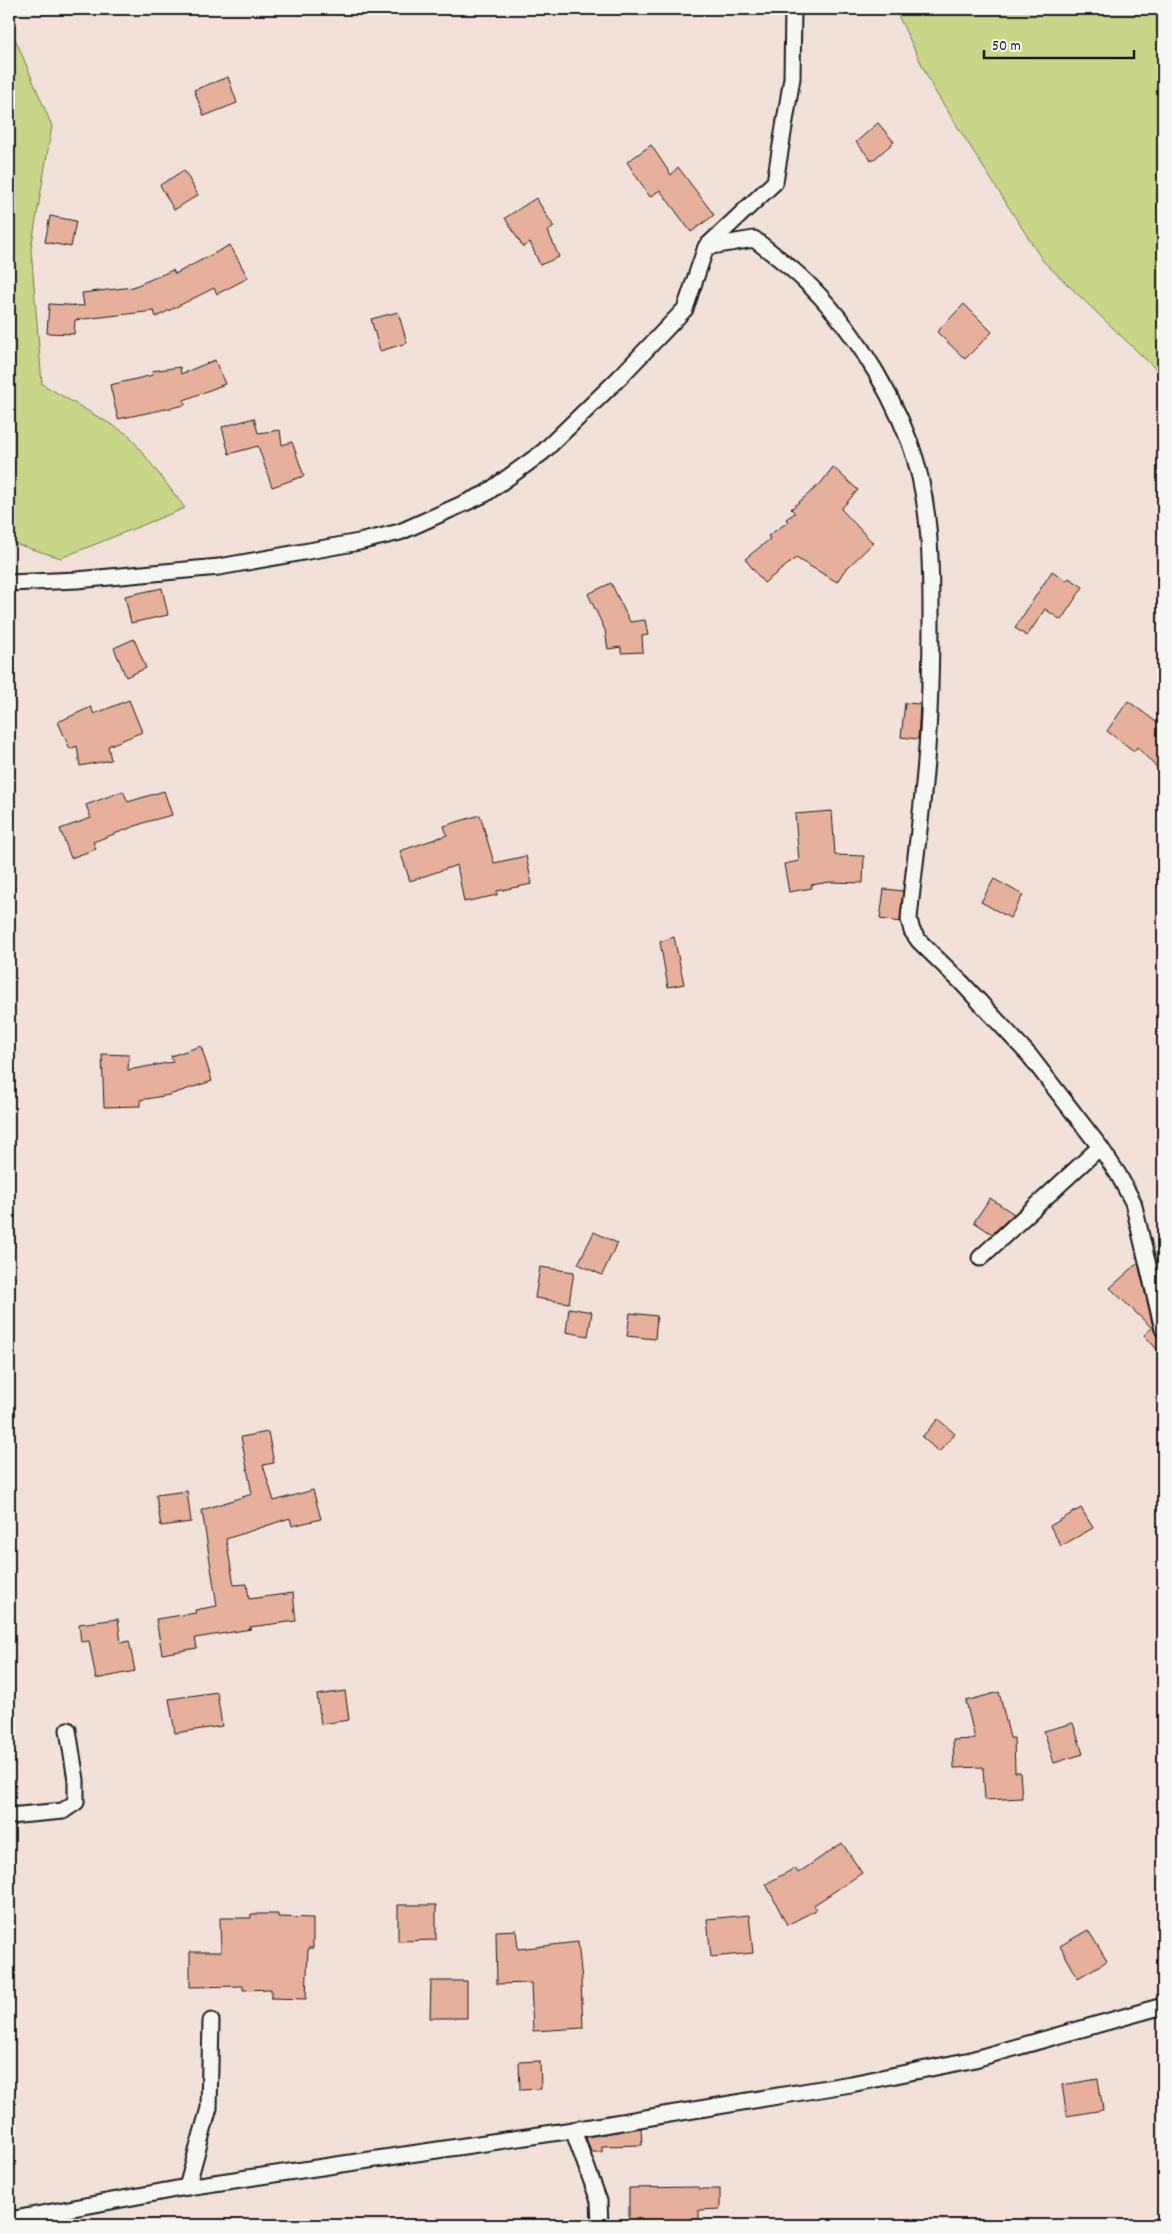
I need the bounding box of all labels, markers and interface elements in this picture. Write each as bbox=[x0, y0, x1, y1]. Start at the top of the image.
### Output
scale bar bbox=[984, 28, 1134, 60]
text: 50 m bbox=[992, 36, 1021, 58]

